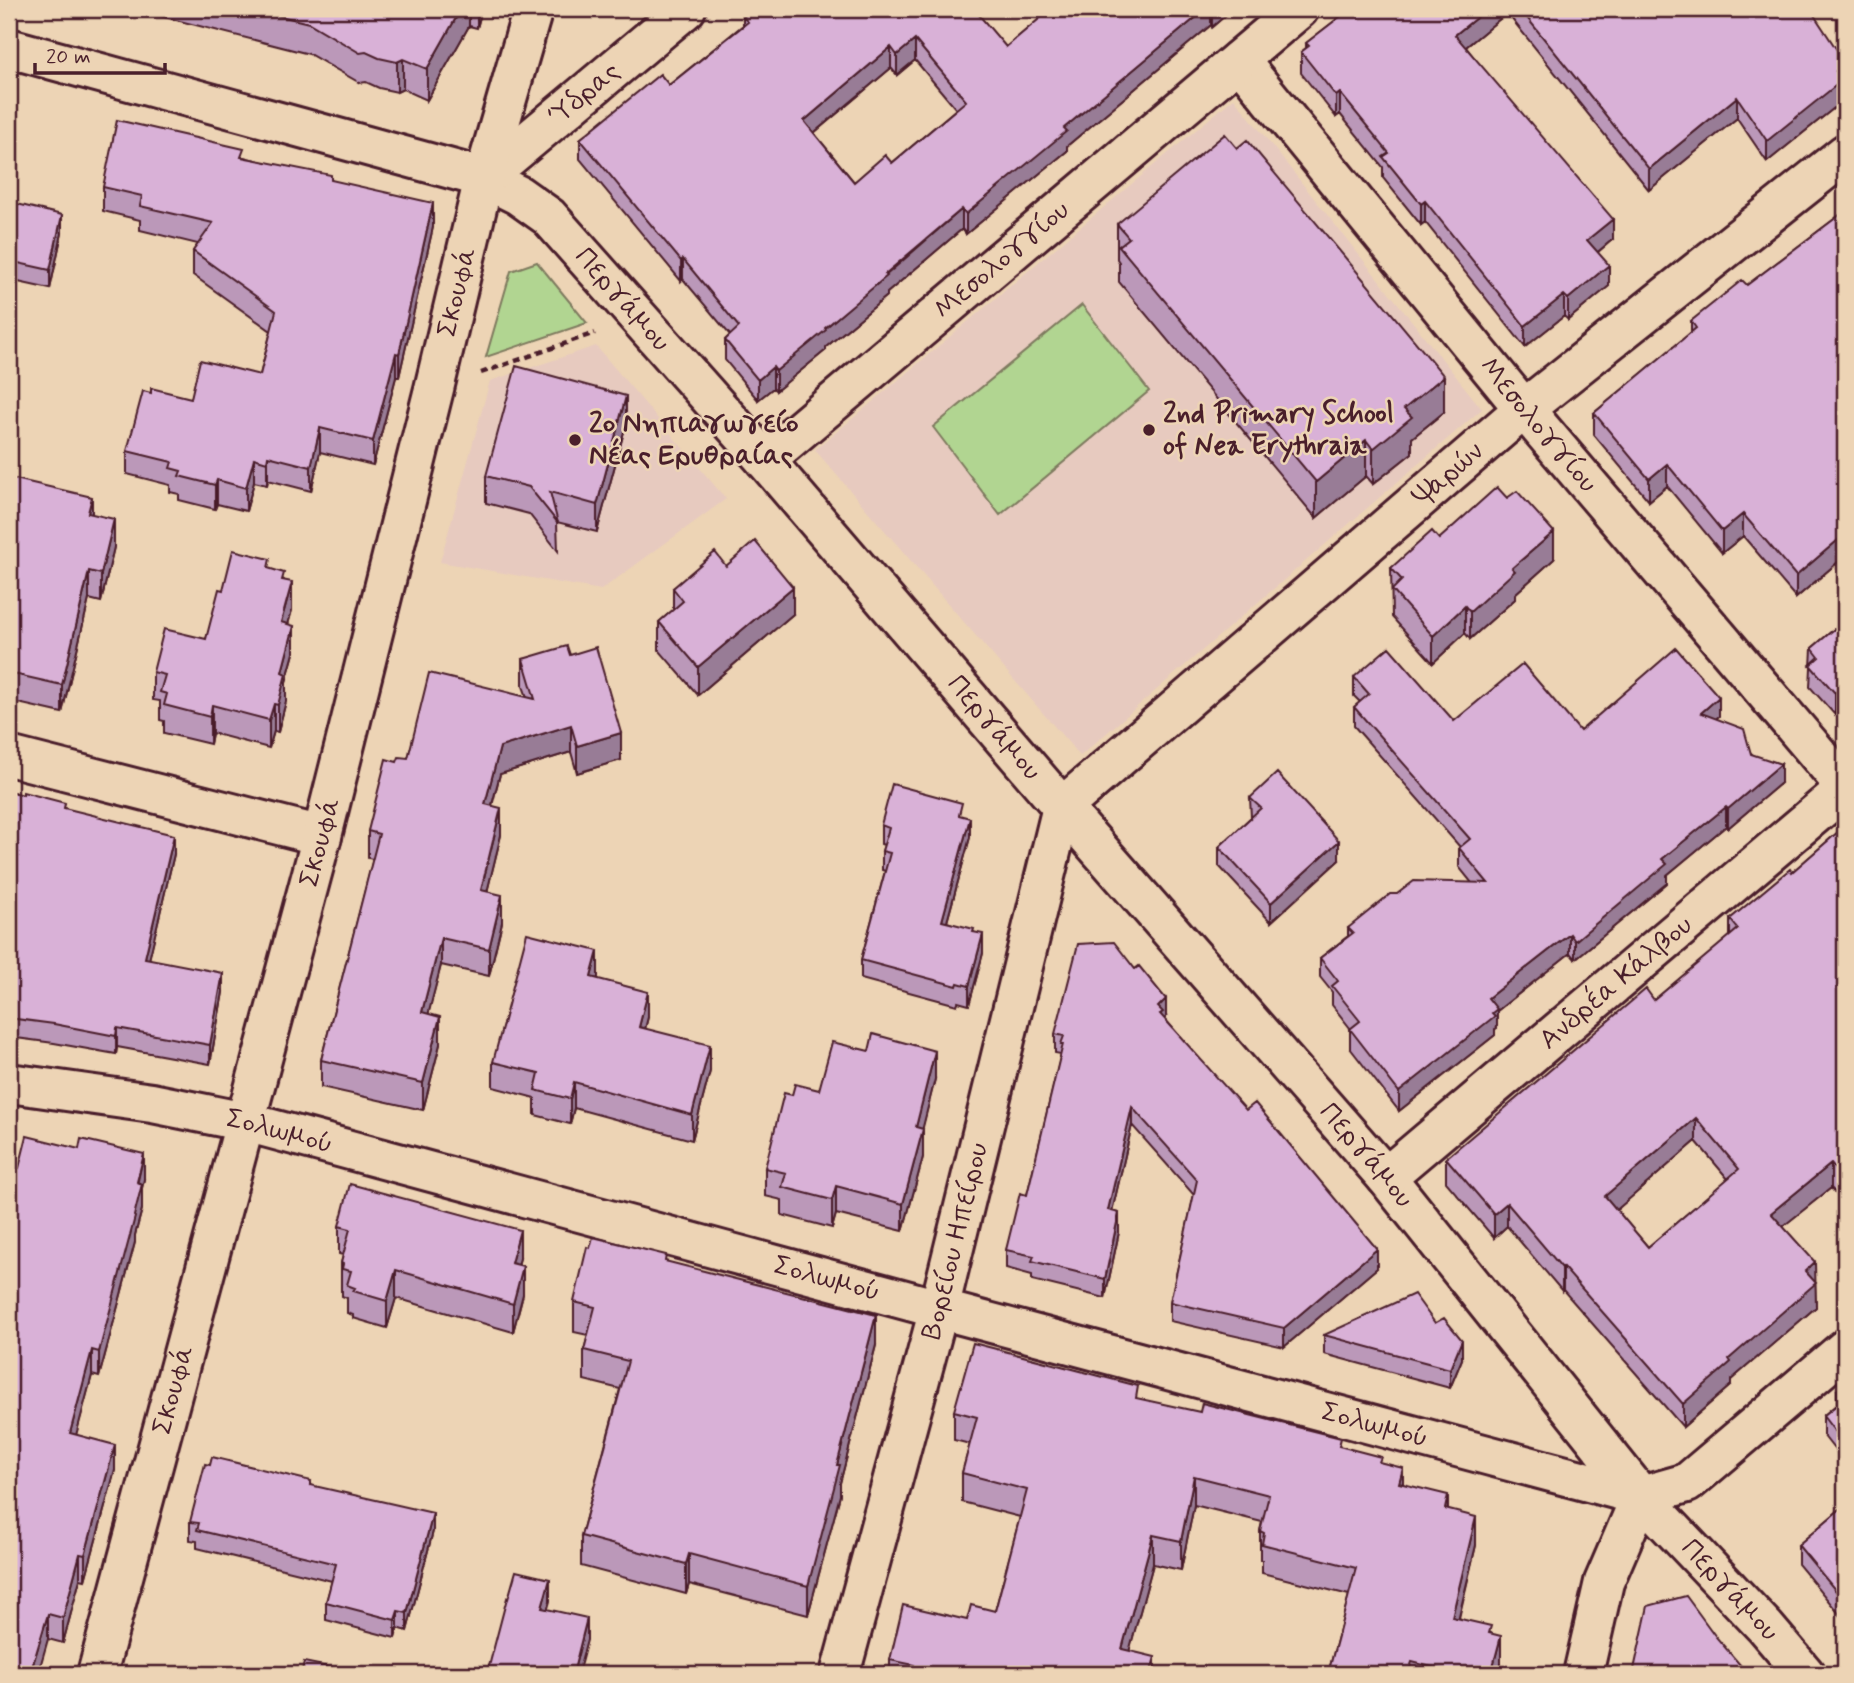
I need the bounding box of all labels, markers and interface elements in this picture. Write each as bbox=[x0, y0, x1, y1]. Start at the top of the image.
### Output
scale bar bbox=[35, 32, 164, 76]
text: 20 m bbox=[46, 43, 91, 71]
street label: Ύδρας bbox=[541, 53, 628, 135]
street label: Μεσολογγίου bbox=[926, 192, 1077, 328]
street label: Περγάμου bbox=[566, 239, 679, 360]
street label: Σκουφά bbox=[428, 244, 485, 341]
street label: Μεσολογγίου bbox=[1471, 349, 1606, 501]
place label: 2nd Primary School of Nea Erythraia bbox=[1163, 396, 1394, 465]
place label: 2ο Νηπιαγωγείο Νέας Ερυθραίας bbox=[589, 406, 799, 475]
marker: 2nd Primary School of Nea Erythraia bbox=[1141, 422, 1157, 438]
marker: 2ο Νηπιαγωγείο Νέας Ερυθραίας bbox=[567, 432, 583, 448]
street label: Ψαρών bbox=[1405, 433, 1491, 515]
street label: Περγάμου bbox=[938, 667, 1050, 788]
street label: Σκουφά bbox=[291, 794, 349, 891]
street label: Ανδρέα Κάλβου bbox=[1531, 907, 1700, 1058]
street label: Περγάμου bbox=[1311, 1095, 1422, 1216]
street label: Σολωμού bbox=[223, 1100, 337, 1163]
street label: Βορείου Ηπείρου bbox=[913, 1139, 998, 1344]
street label: Σολωμού bbox=[770, 1247, 884, 1311]
street label: Σκουφά bbox=[144, 1341, 203, 1439]
street label: Σολωμού bbox=[1317, 1393, 1432, 1457]
street label: Περγάμου bbox=[1673, 1531, 1788, 1649]

